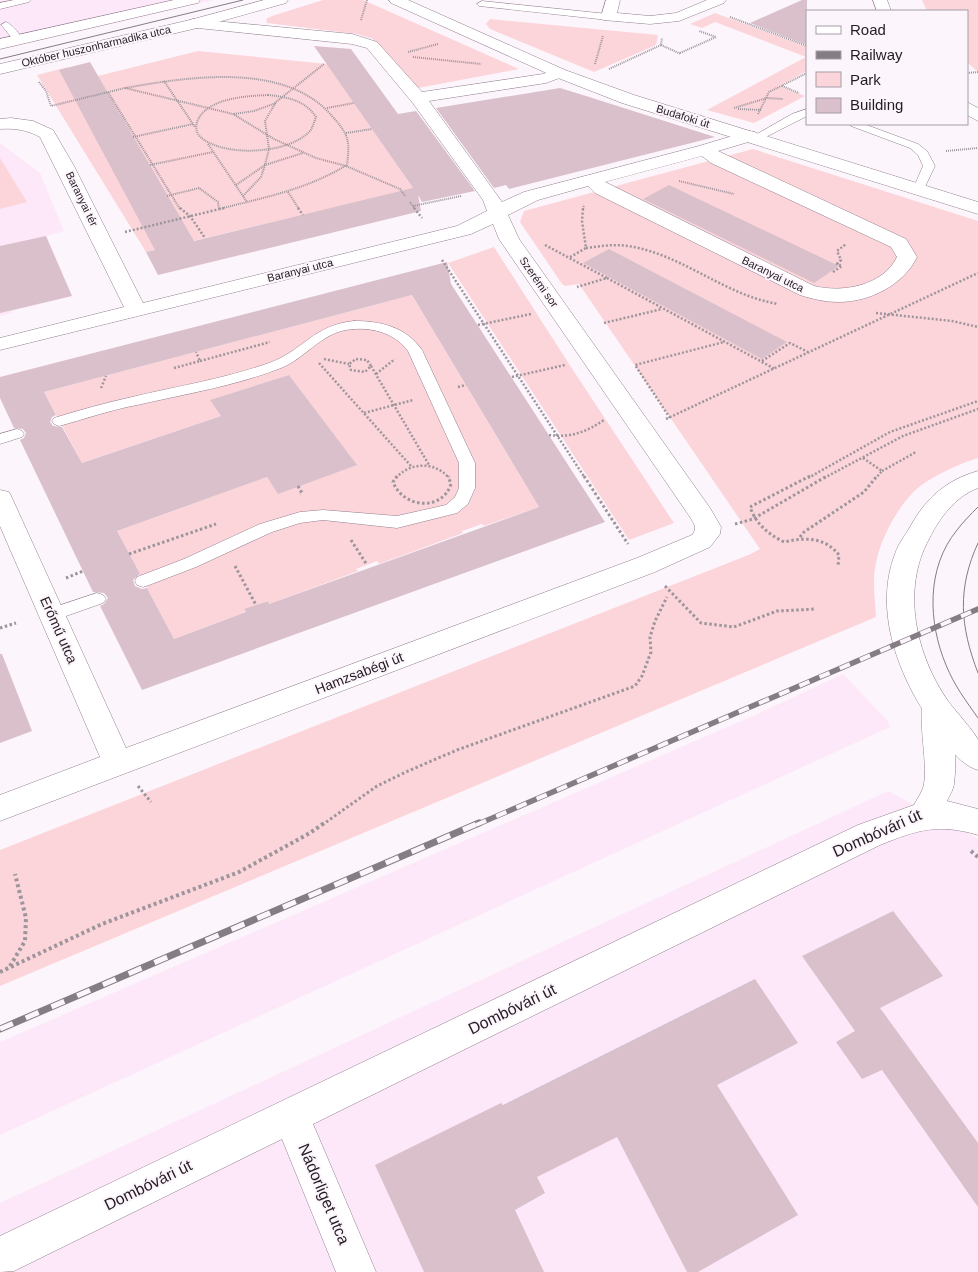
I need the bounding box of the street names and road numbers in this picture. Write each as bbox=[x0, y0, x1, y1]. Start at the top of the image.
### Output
street label: Október huszonharmadika utca bbox=[20, 23, 173, 69]
street label: Budafoki út bbox=[655, 102, 711, 130]
street label: Baranyai tér bbox=[64, 170, 101, 229]
street label: Baranyai utca bbox=[740, 254, 807, 295]
street label: Szerémi sor bbox=[517, 255, 561, 310]
street label: Baranyai utca bbox=[266, 256, 335, 284]
street label: Erőmű utca bbox=[37, 594, 81, 666]
street label: Hamzsabégi út bbox=[313, 649, 406, 697]
street label: Dombóvári út bbox=[830, 806, 924, 860]
street label: Dombóvári út bbox=[466, 980, 559, 1037]
street label: Nádorliget utca bbox=[295, 1141, 353, 1247]
street label: Dombóvári út bbox=[102, 1156, 195, 1213]

